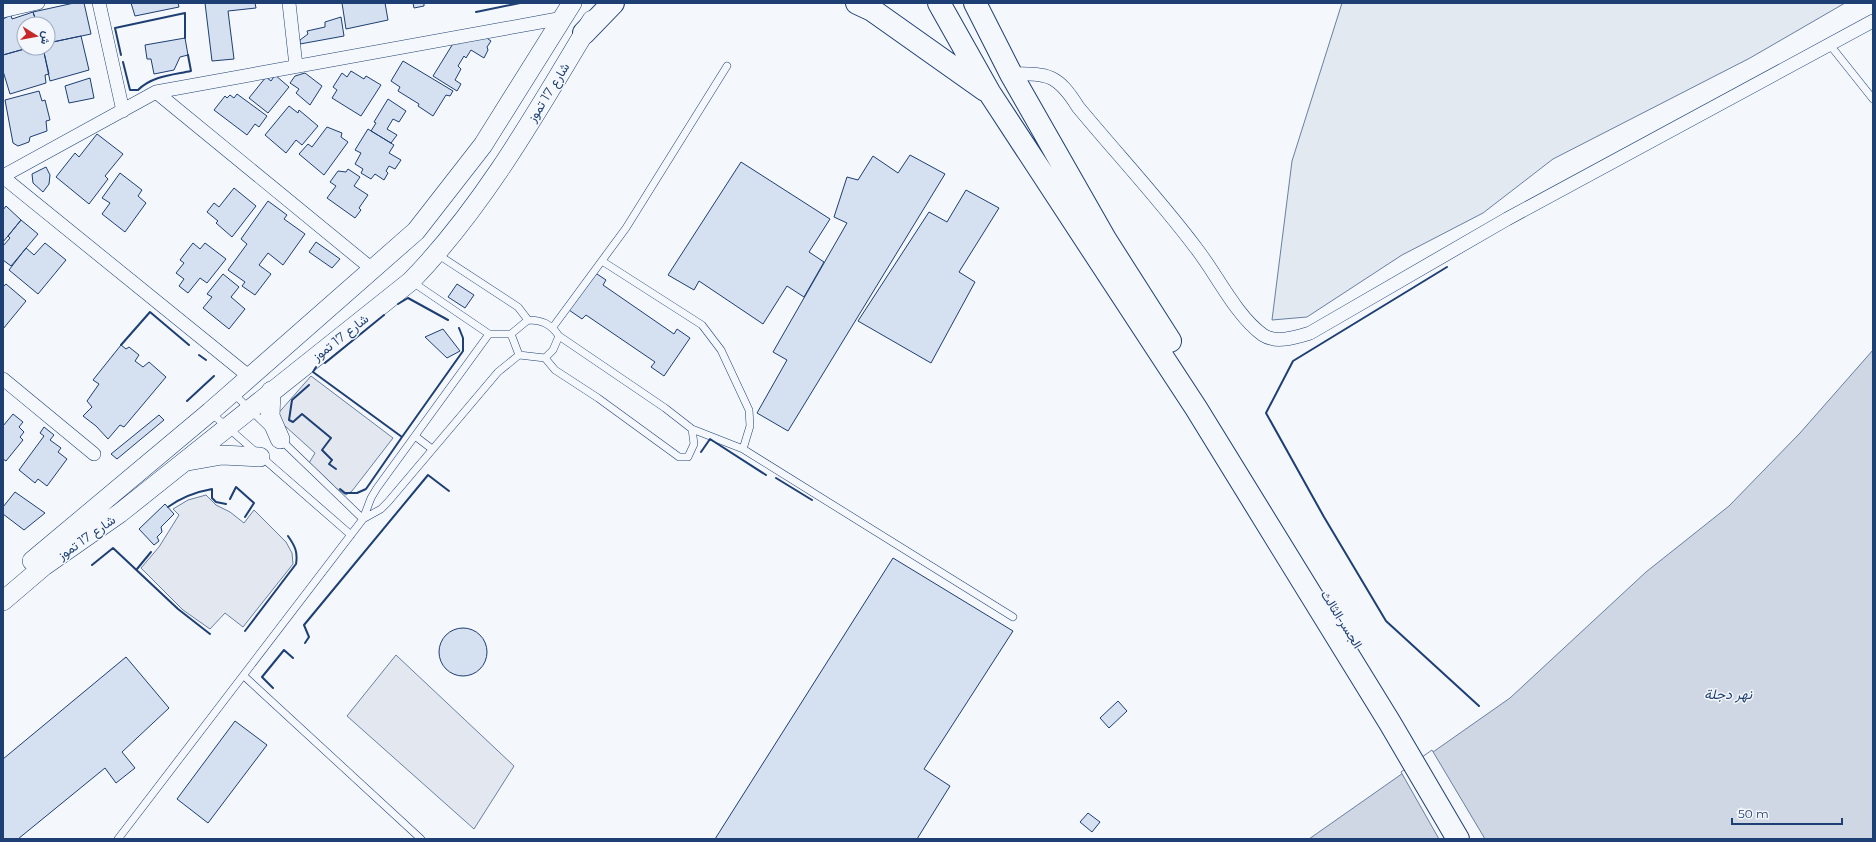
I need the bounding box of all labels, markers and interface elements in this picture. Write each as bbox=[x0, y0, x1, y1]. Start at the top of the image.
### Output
north arrow bbox=[16, 16, 56, 56]
text: ش bbox=[38, 30, 54, 46]
street label: شارع 17 تموز bbox=[523, 59, 574, 127]
street label: شارع 17 تموز bbox=[308, 310, 373, 366]
street label: شارع 17 تموز bbox=[53, 511, 119, 565]
street label: الجسر الثالث bbox=[1317, 587, 1366, 652]
water label: نهر دجلة bbox=[1704, 685, 1753, 703]
scale bar bbox=[1732, 800, 1842, 826]
text: 50 m bbox=[1738, 806, 1769, 821]

